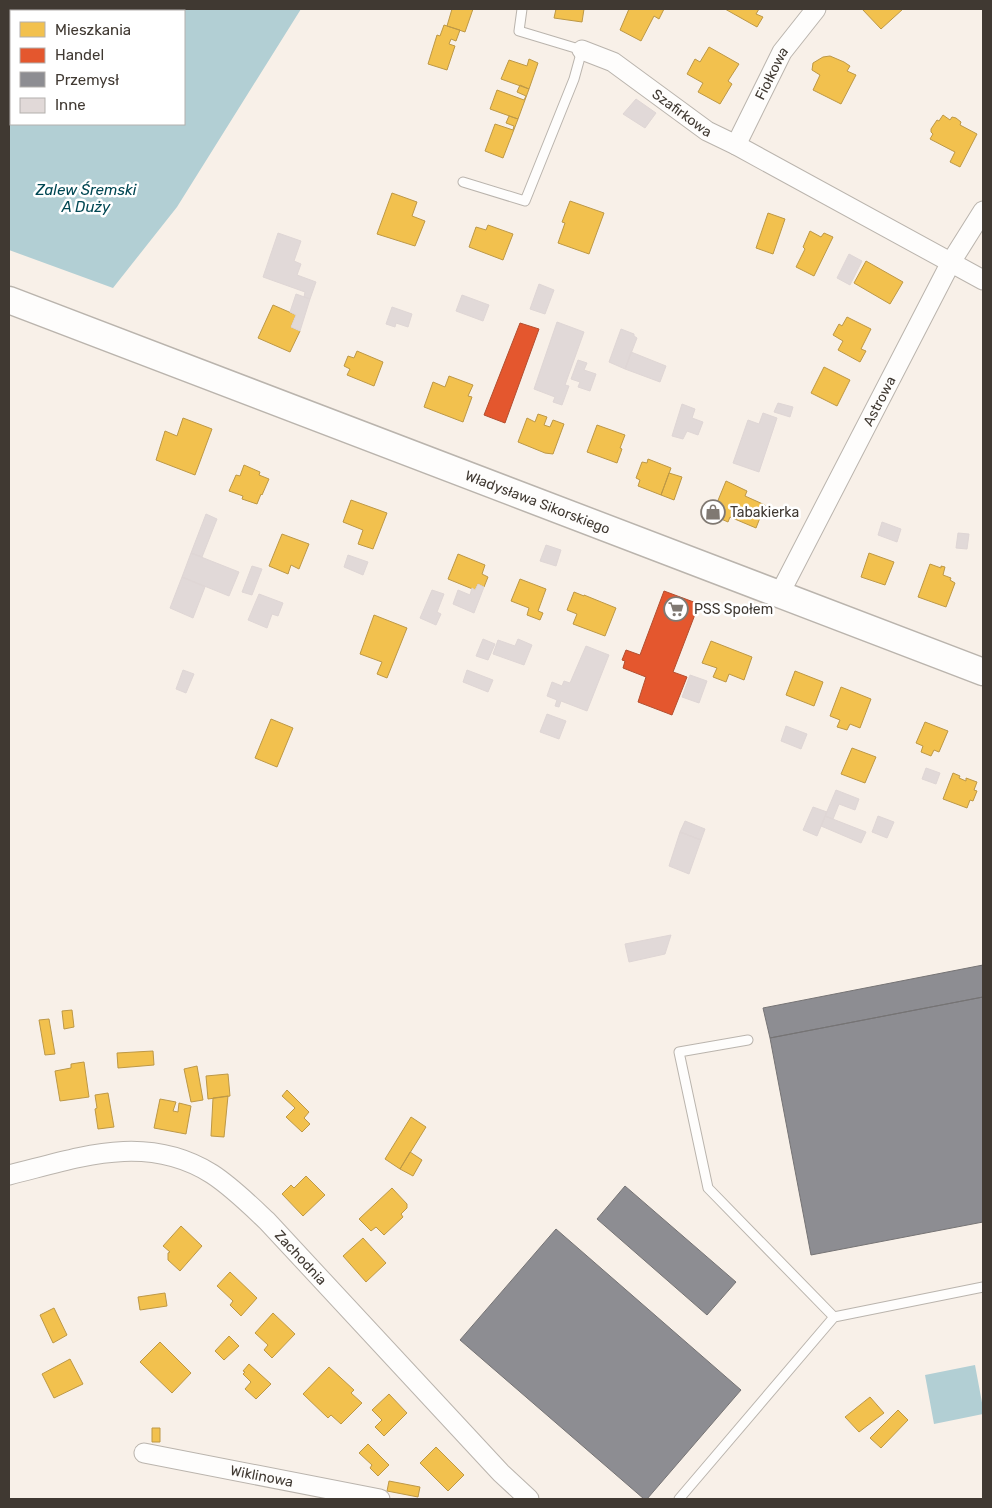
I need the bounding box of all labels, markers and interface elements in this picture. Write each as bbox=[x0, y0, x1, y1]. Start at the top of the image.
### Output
legend bbox=[10, 10, 185, 125]
text: Mieszkania bbox=[55, 21, 131, 39]
street label: Fiołkowa bbox=[752, 43, 792, 103]
text: Handel bbox=[55, 46, 104, 64]
text: Przemysł bbox=[55, 71, 119, 89]
street label: Szafirkowa bbox=[649, 86, 714, 141]
text: Inne bbox=[55, 96, 86, 114]
water label: Zalew Śremski A Duży bbox=[35, 181, 137, 216]
street label: Astrowa bbox=[860, 374, 899, 429]
street label: Władysława Sikorskiego bbox=[463, 467, 613, 538]
shop icon: Tabakierka bbox=[700, 499, 726, 525]
place label: Tabakierka bbox=[730, 504, 799, 521]
supermarket icon: PSS Społem bbox=[663, 596, 689, 622]
place label: PSS Społem bbox=[694, 601, 773, 618]
street label: Zachodnia bbox=[271, 1227, 330, 1289]
street label: Wiklinowa bbox=[229, 1462, 295, 1491]

